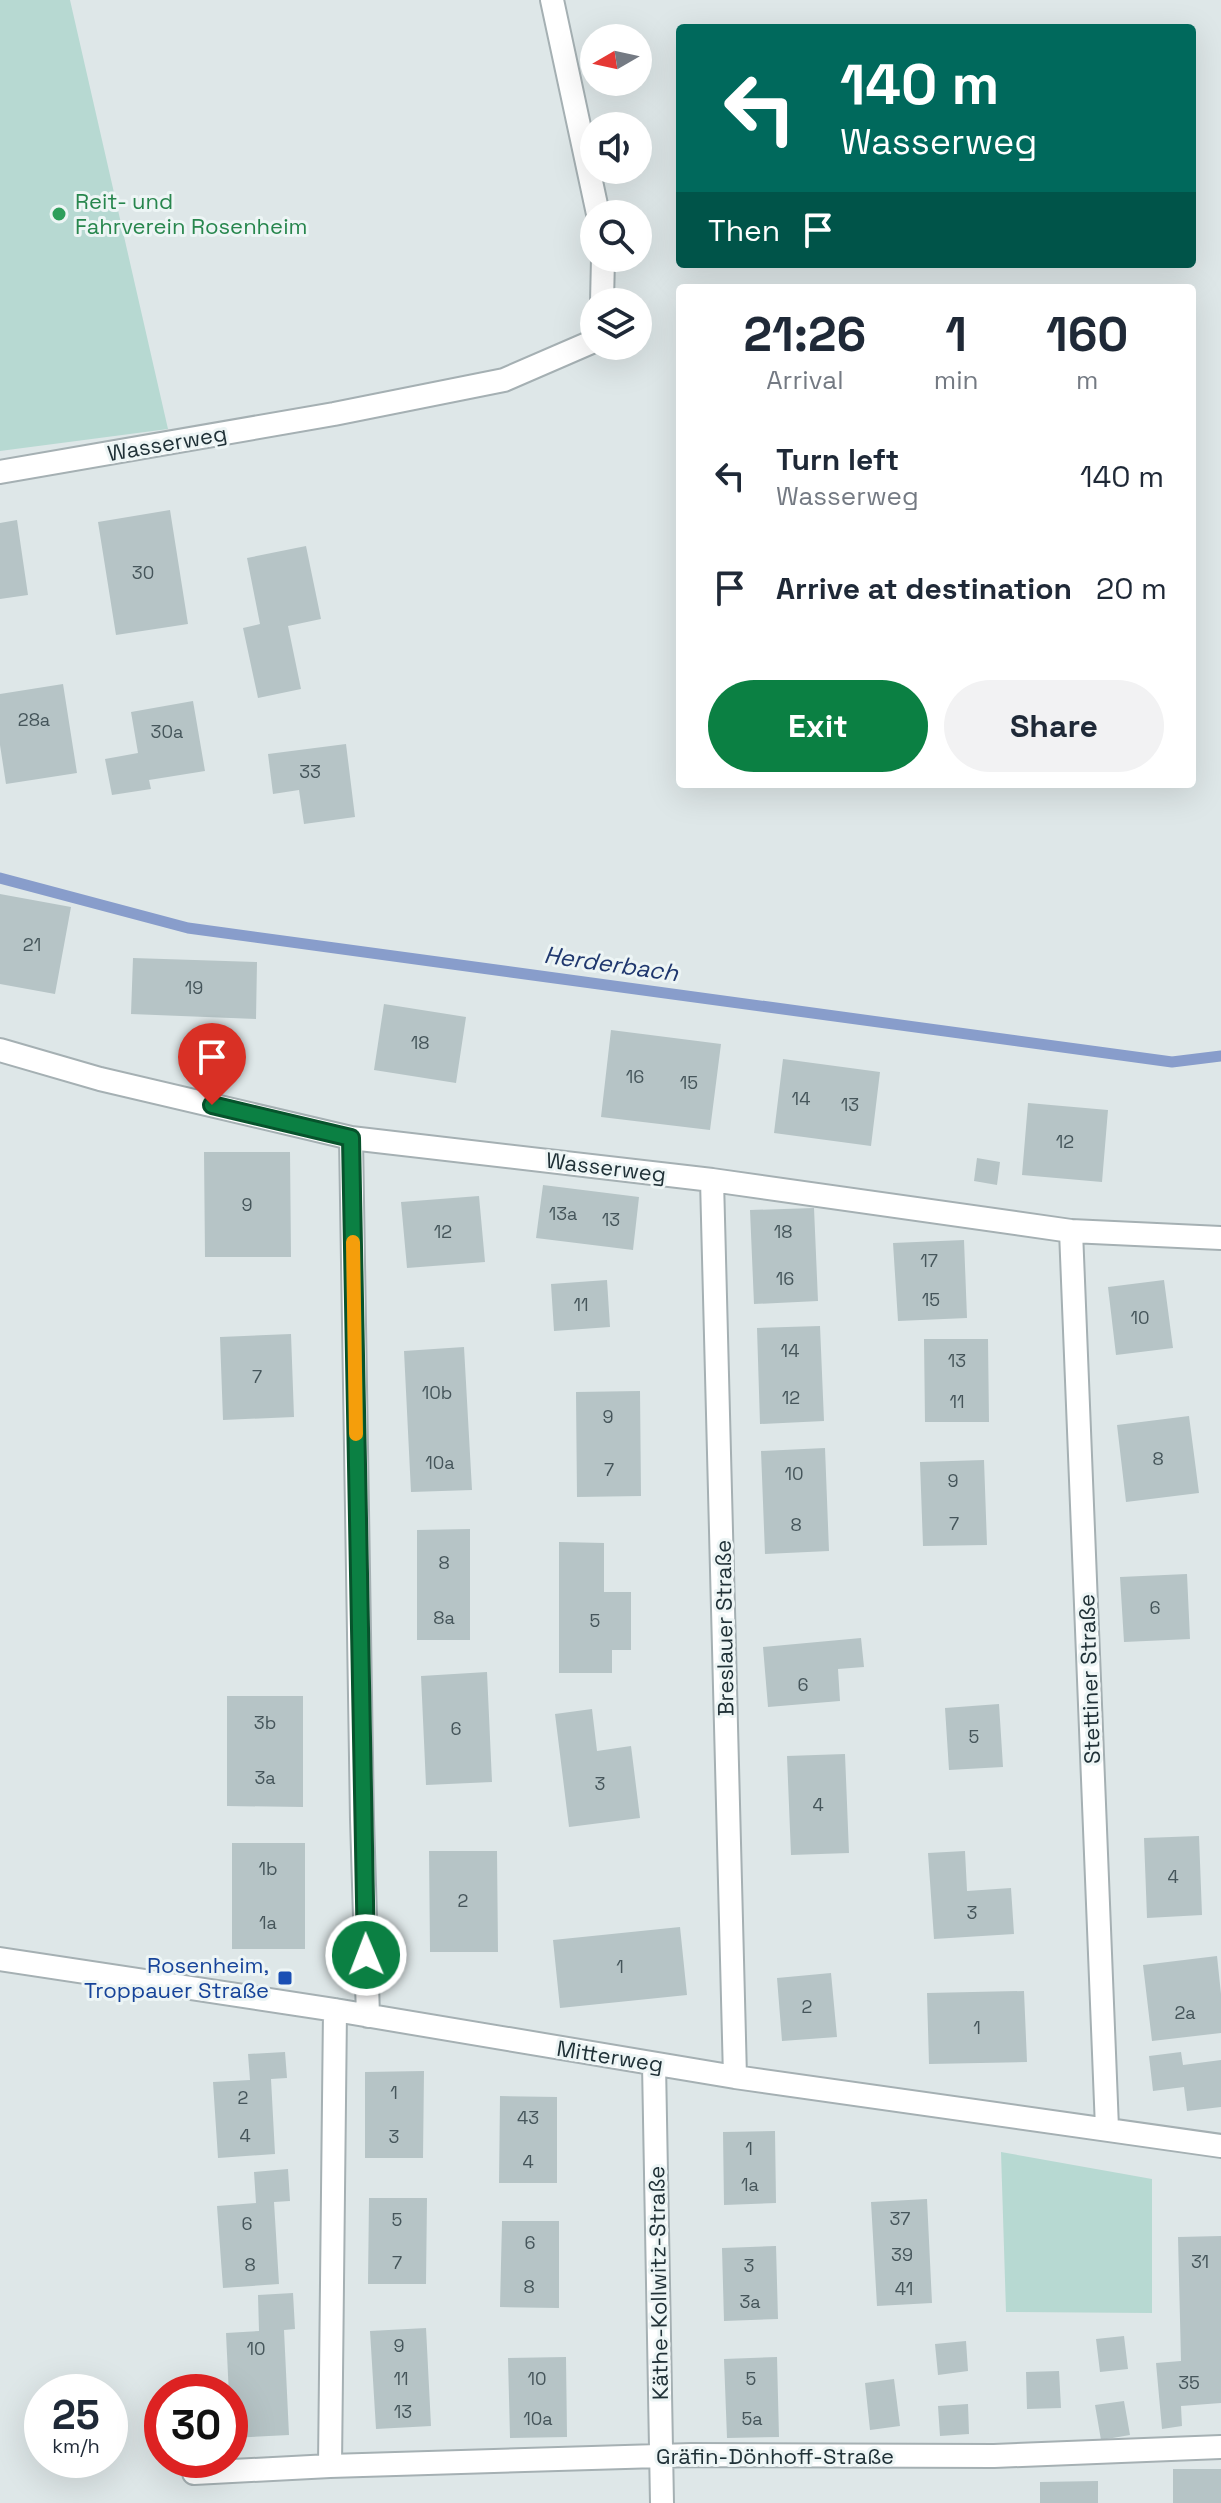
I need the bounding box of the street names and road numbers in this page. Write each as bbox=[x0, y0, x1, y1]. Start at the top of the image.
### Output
street label: Wasserweg bbox=[105, 419, 229, 467]
street label: Wasserweg bbox=[544, 1146, 668, 1188]
street label: Breslauer Straße bbox=[708, 1540, 740, 1716]
street label: Stettiner Straße bbox=[1072, 1593, 1106, 1765]
street label: Mitterweg bbox=[555, 2034, 665, 2078]
street label: Käthe-Kollwitz-Straße bbox=[642, 2166, 674, 2400]
street label: Gräfin-Dönhoff-Straße bbox=[656, 2442, 894, 2470]

